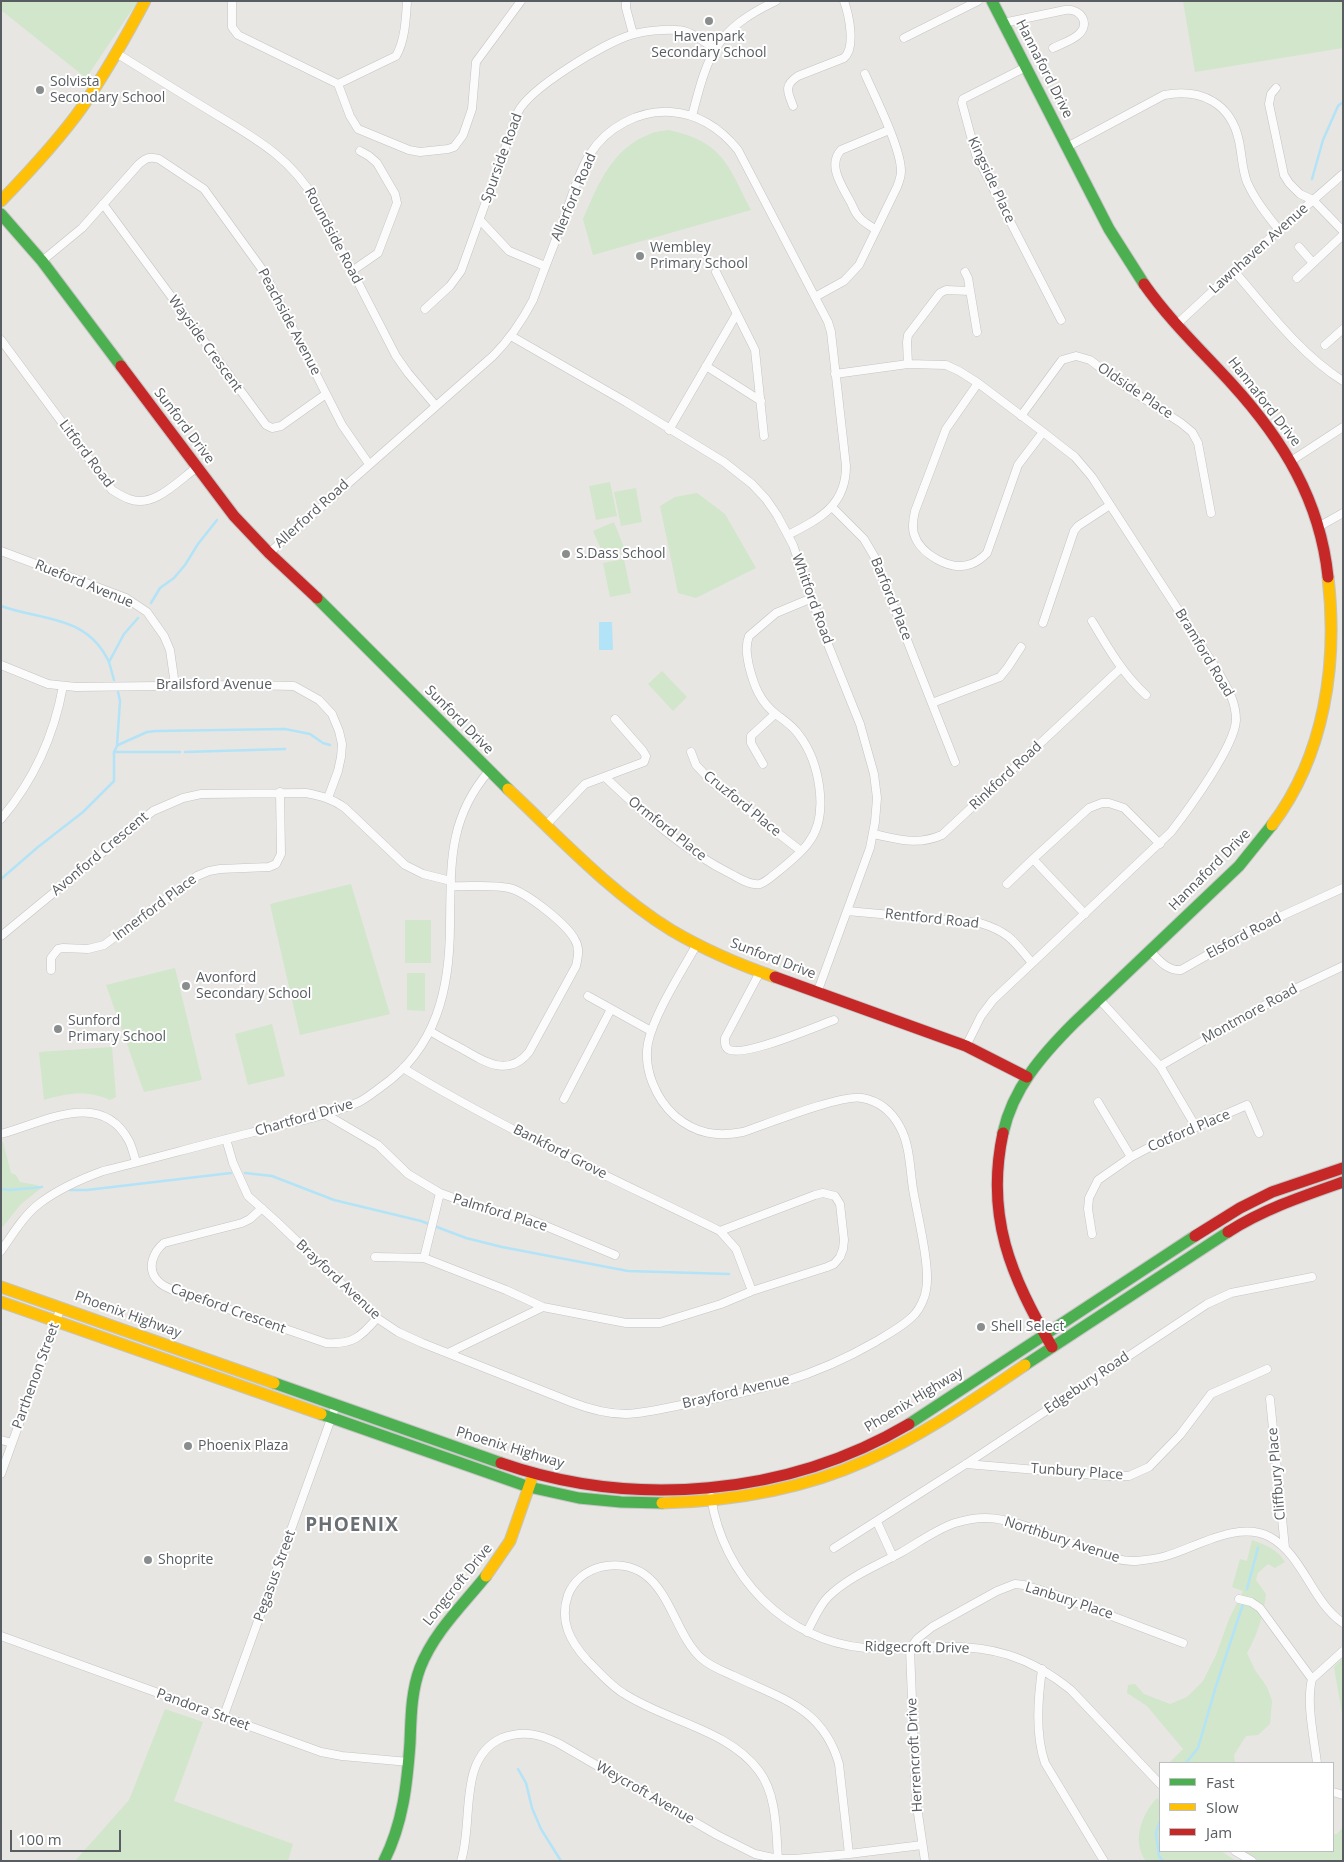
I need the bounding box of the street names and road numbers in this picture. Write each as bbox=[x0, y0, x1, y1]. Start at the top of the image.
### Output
street label: Hannaford Drive bbox=[1012, 17, 1076, 121]
street label: Spurside Road bbox=[478, 111, 526, 205]
street label: Kingside Place bbox=[964, 134, 1018, 226]
street label: Allerford Road bbox=[548, 150, 600, 244]
street label: Roundside Road bbox=[301, 185, 365, 287]
street label: Lawnhaven Avenue bbox=[1206, 200, 1312, 298]
street label: Peachside Avenue bbox=[254, 266, 324, 378]
street label: Wayside Crescent bbox=[164, 292, 246, 396]
street label: Hannaford Drive bbox=[1224, 354, 1304, 450]
street label: Oldside Place bbox=[1094, 360, 1176, 422]
street label: Sunford Drive bbox=[150, 385, 218, 467]
street label: Litford Road bbox=[55, 417, 117, 491]
street label: Allerford Road bbox=[271, 476, 353, 552]
street label: Whitford Road bbox=[788, 552, 836, 646]
street label: Barford Place bbox=[867, 555, 915, 643]
street label: Rueford Avenue bbox=[32, 557, 136, 611]
street label: Bramford Road bbox=[1171, 606, 1237, 700]
street label: Brailsford Avenue bbox=[156, 677, 272, 693]
street label: Sunford Drive bbox=[421, 682, 497, 758]
street label: Rinkford Road bbox=[966, 738, 1046, 814]
street label: Cruzford Place bbox=[700, 768, 784, 840]
street label: Ormford Place bbox=[624, 793, 710, 865]
street label: Avonford Crescent bbox=[48, 809, 152, 899]
street label: Hannaford Drive bbox=[1166, 826, 1254, 914]
street label: Innerford Place bbox=[110, 871, 200, 945]
street label: Rentford Road bbox=[884, 906, 980, 932]
street label: Elsford Road bbox=[1204, 909, 1284, 963]
street label: Sunford Drive bbox=[728, 935, 818, 983]
street label: Montmore Road bbox=[1199, 981, 1301, 1047]
street label: Chartford Drive bbox=[253, 1096, 355, 1140]
street label: Cotford Place bbox=[1145, 1106, 1233, 1156]
street label: Bankford Grove bbox=[510, 1121, 610, 1183]
street label: Palmford Place bbox=[451, 1191, 549, 1235]
street label: Brayford Avenue bbox=[292, 1237, 384, 1323]
street label: Capeford Crescent bbox=[168, 1280, 288, 1338]
street label: Phoenix Highway bbox=[72, 1288, 184, 1342]
street label: Parthenon Street bbox=[9, 1321, 63, 1431]
street label: Edgebury Road bbox=[1041, 1348, 1133, 1418]
street label: Phoenix Highway bbox=[862, 1364, 966, 1436]
street label: Brayford Avenue bbox=[681, 1372, 791, 1412]
street label: Phoenix Highway bbox=[454, 1424, 566, 1472]
street label: Cliffbury Place bbox=[1265, 1427, 1289, 1521]
street label: Tunbury Place bbox=[1030, 1460, 1124, 1484]
street label: Northbury Avenue bbox=[1002, 1513, 1122, 1567]
street label: Pegasus Street bbox=[251, 1528, 299, 1624]
street label: Longcroft Drive bbox=[420, 1541, 496, 1629]
street label: Lanbury Place bbox=[1023, 1579, 1115, 1623]
street label: Ridgecroft Drive bbox=[865, 1639, 969, 1657]
street label: Pandora Street bbox=[154, 1685, 252, 1735]
street label: Herrencroft Drive bbox=[904, 1697, 926, 1813]
street label: Weycroft Avenue bbox=[593, 1758, 697, 1828]

